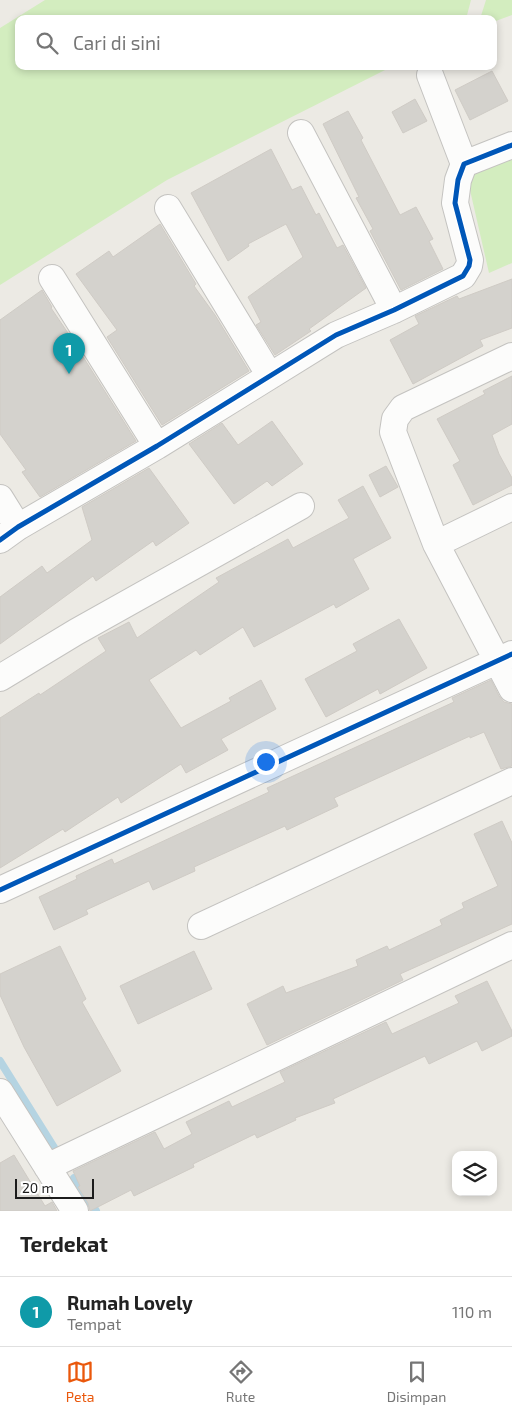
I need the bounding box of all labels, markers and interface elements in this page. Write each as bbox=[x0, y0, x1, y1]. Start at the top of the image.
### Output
search box bbox=[15, 15, 497, 70]
icon: search bbox=[33, 29, 61, 57]
text: Cari di sini bbox=[73, 31, 161, 54]
pin: 1 bbox=[53, 333, 85, 374]
your location bbox=[253, 749, 279, 775]
map controls bbox=[452, 1151, 497, 1196]
button: layers bbox=[452, 1151, 497, 1196]
scale bar bbox=[15, 1176, 94, 1199]
text: 20 m bbox=[22, 1179, 54, 1196]
text: Terdekat bbox=[20, 1231, 108, 1256]
text: Rumah Lovely bbox=[67, 1291, 193, 1314]
text: 1 bbox=[33, 1302, 39, 1321]
text: 110 m bbox=[452, 1302, 492, 1321]
text: Tempat bbox=[67, 1314, 121, 1333]
tab: Peta bbox=[66, 1358, 94, 1405]
tab: Rute bbox=[226, 1358, 255, 1405]
tab: Disimpan bbox=[387, 1358, 446, 1405]

